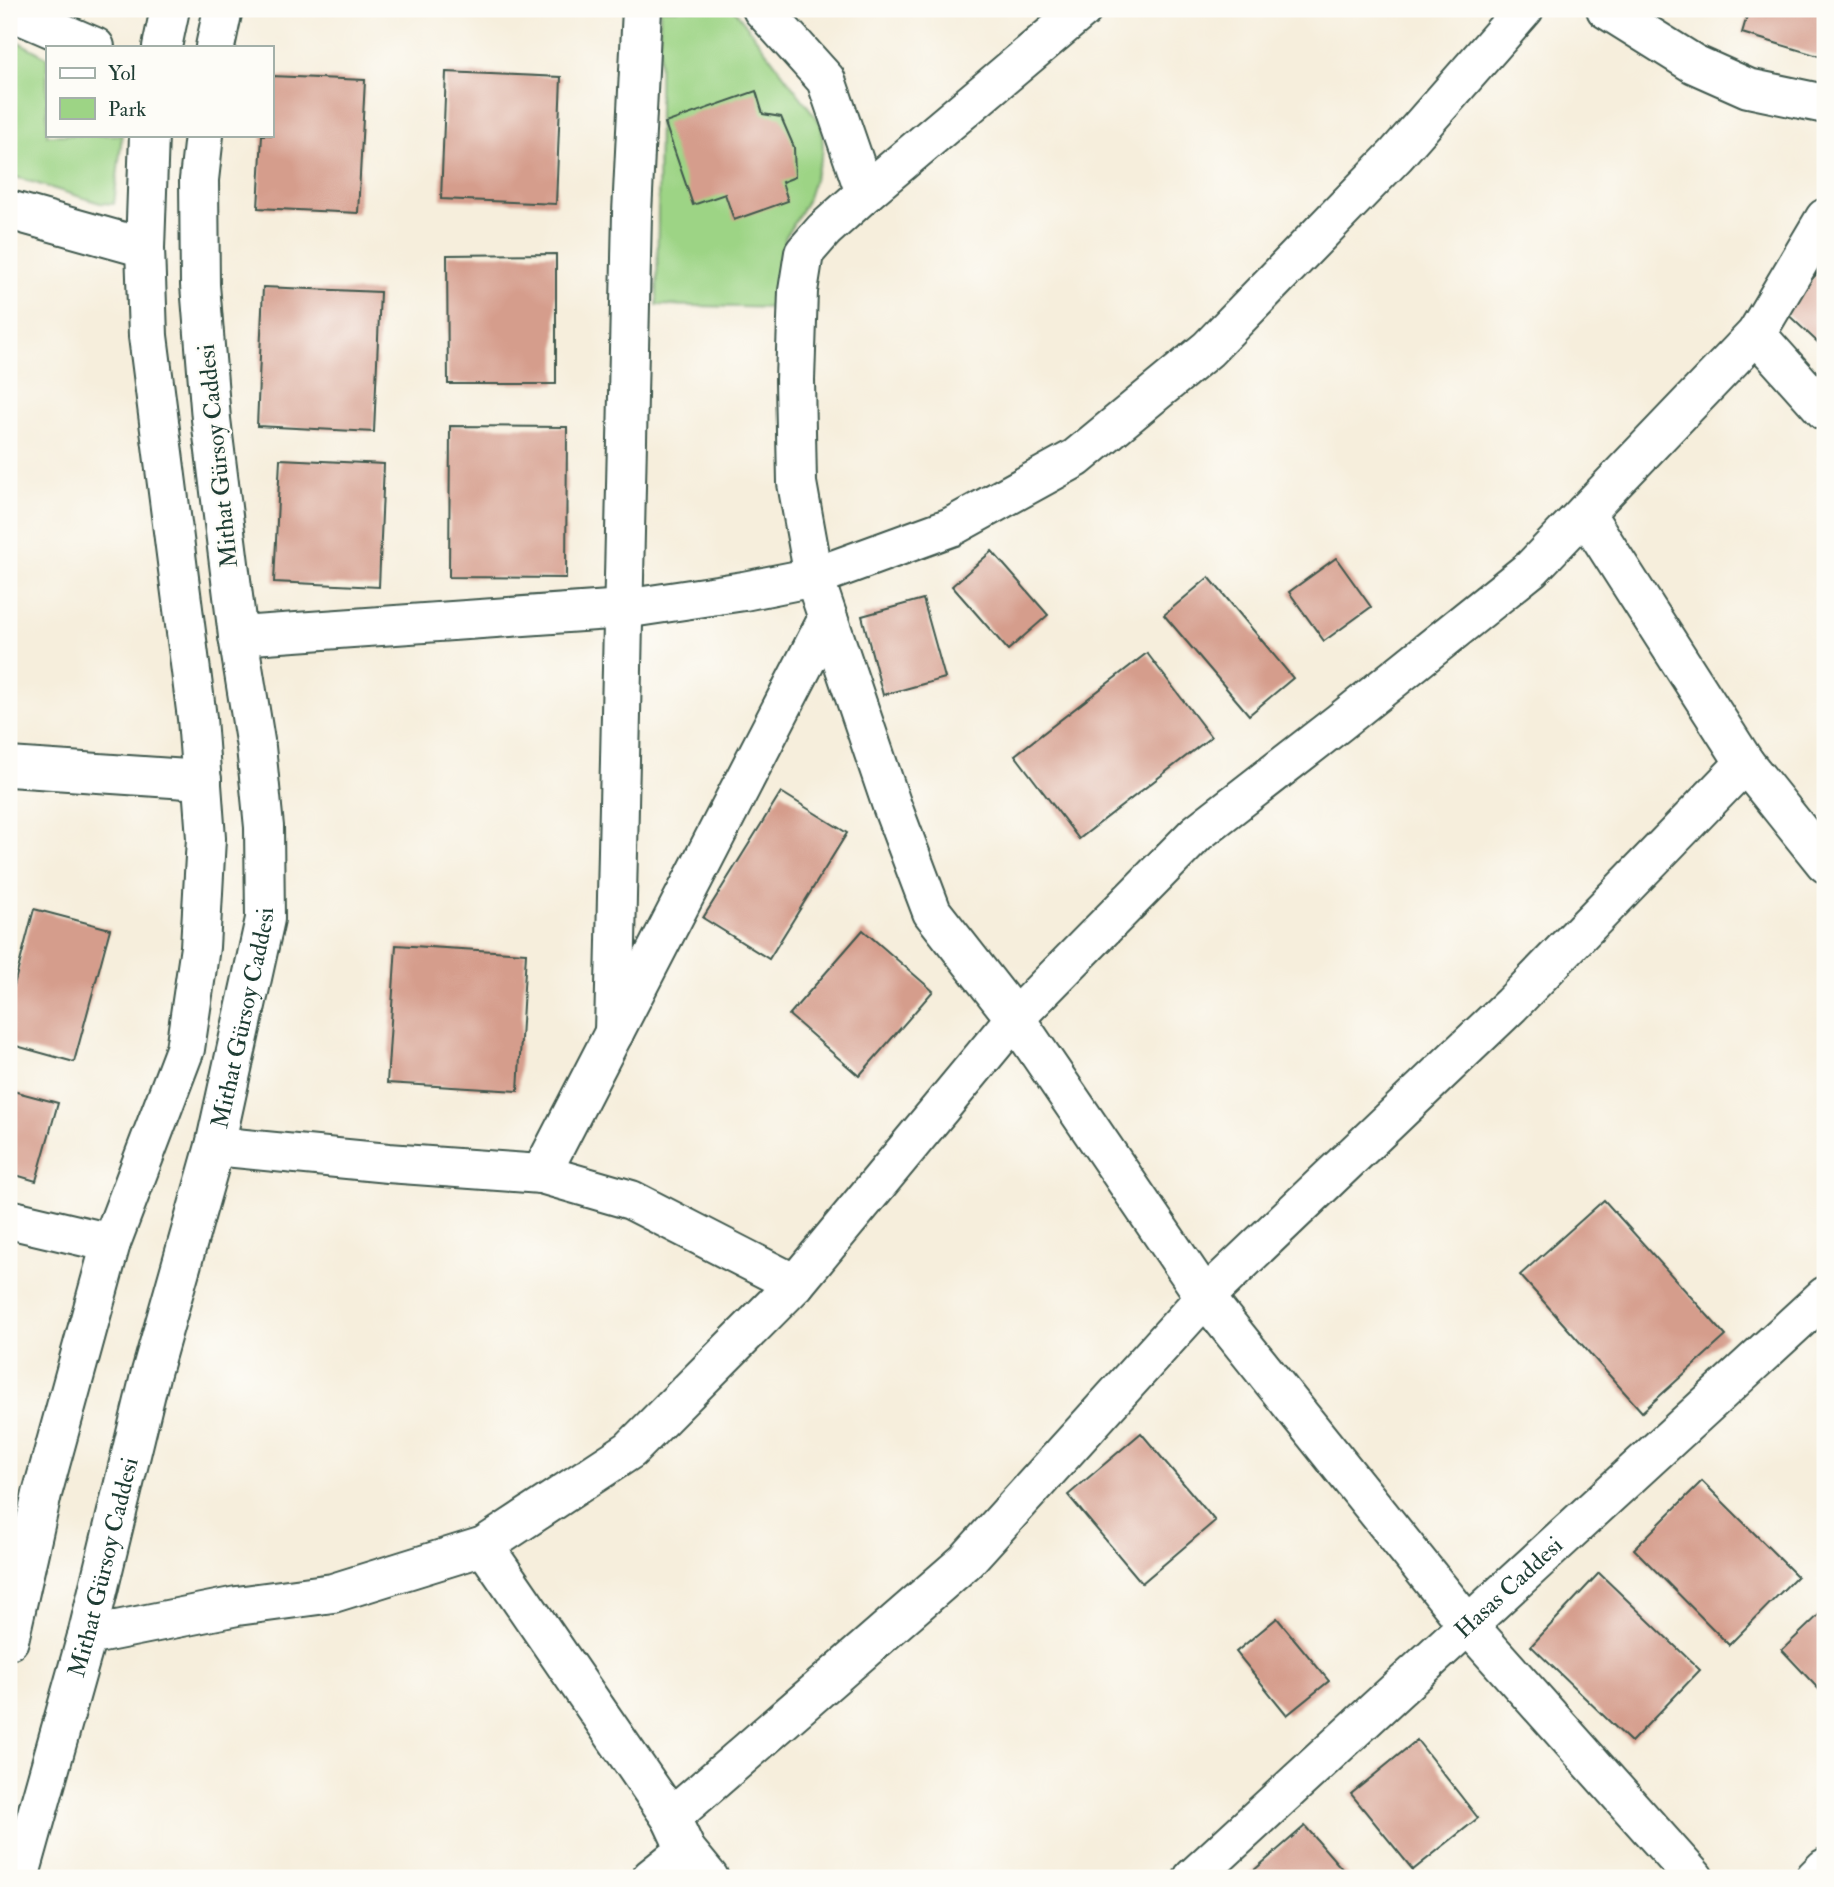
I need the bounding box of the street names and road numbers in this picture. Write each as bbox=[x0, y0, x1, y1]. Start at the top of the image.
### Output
street label: Mithat Gürsoy Caddesi bbox=[191, 343, 245, 569]
street label: Mithat Gürsoy Caddesi bbox=[204, 908, 281, 1131]
street label: Mithat Gürsoy Caddesi bbox=[61, 1454, 145, 1681]
street label: Hasas Caddesi bbox=[1448, 1530, 1569, 1645]

